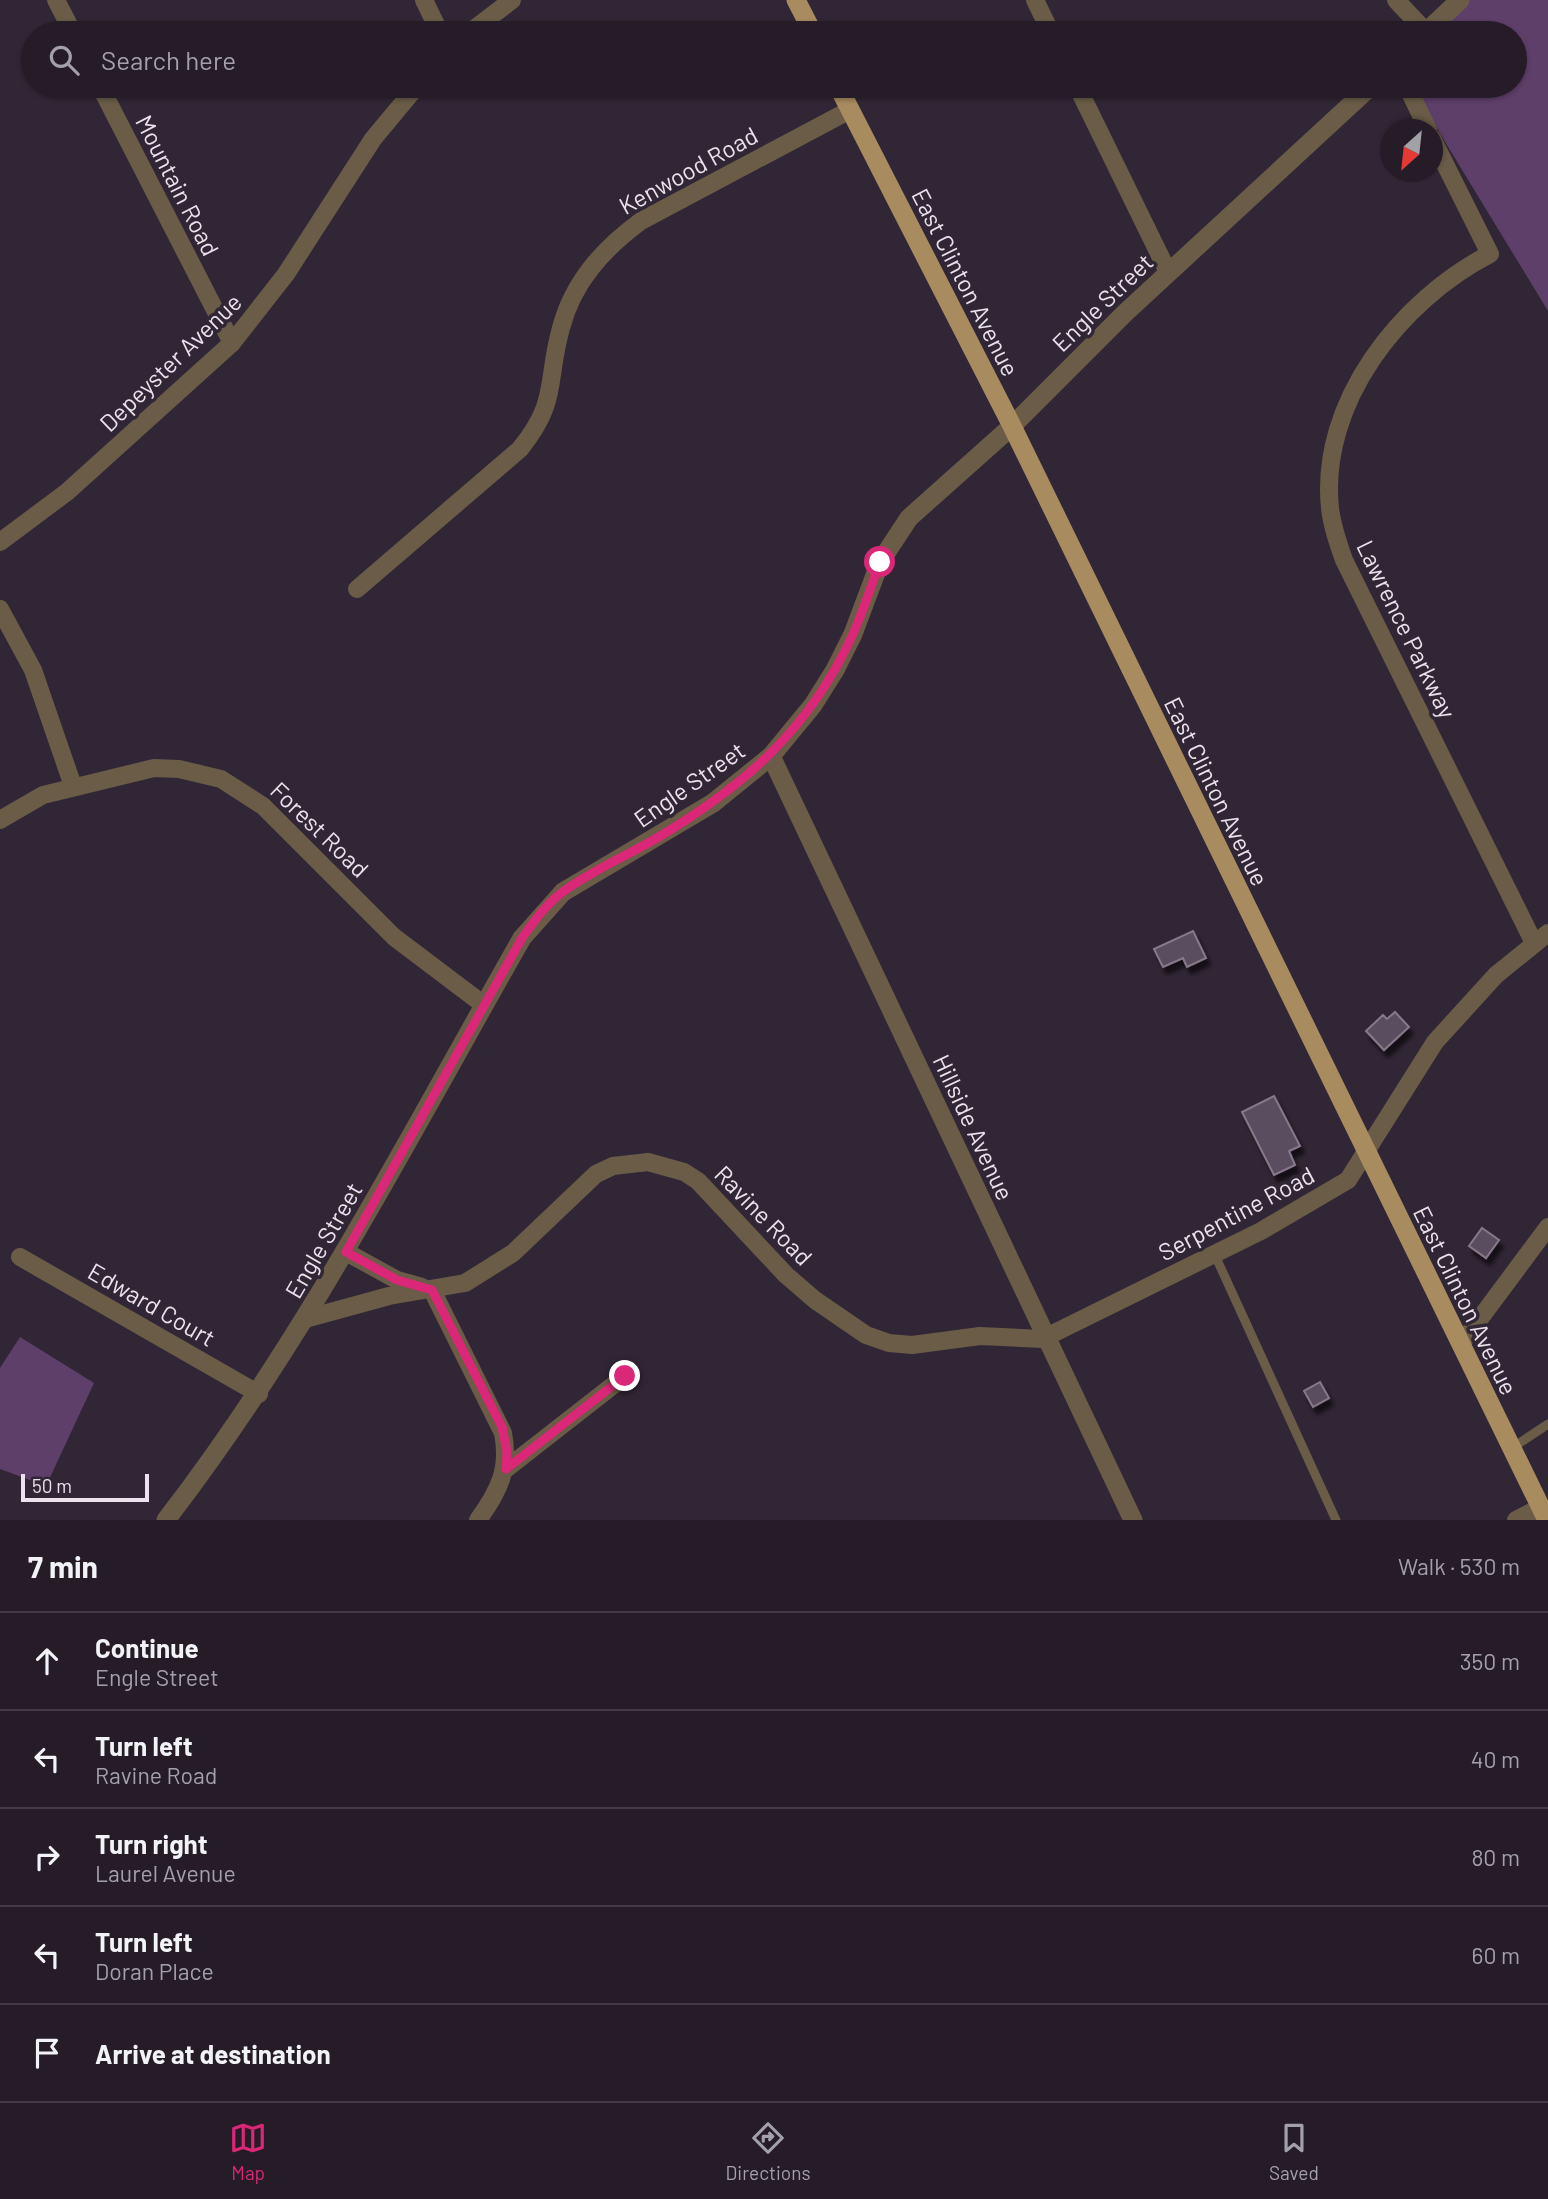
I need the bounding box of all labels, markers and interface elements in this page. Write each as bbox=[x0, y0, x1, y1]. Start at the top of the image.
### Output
search box bbox=[21, 21, 1527, 98]
icon: search bbox=[45, 41, 83, 79]
text: Search here bbox=[101, 44, 236, 75]
street label: Mountain Road bbox=[130, 110, 226, 260]
north arrow bbox=[1380, 119, 1443, 182]
street label: Kenwood Road bbox=[614, 120, 762, 220]
street label: East Clinton Avenue bbox=[906, 183, 1026, 381]
street label: Engle Street bbox=[1046, 247, 1158, 357]
street label: Depeyster Avenue bbox=[93, 287, 247, 437]
street label: Lawrence Parkway bbox=[1351, 535, 1463, 723]
route start bbox=[864, 546, 895, 577]
street label: East Clinton Avenue bbox=[1159, 692, 1275, 890]
street label: Engle Street bbox=[628, 735, 750, 833]
street label: Forest Road bbox=[265, 775, 375, 883]
street label: Hillside Avenue bbox=[928, 1050, 1020, 1204]
street label: Ravine Road bbox=[709, 1159, 819, 1271]
street label: Serpentine Road bbox=[1153, 1160, 1319, 1266]
street label: Engle Street bbox=[278, 1177, 368, 1303]
street label: East Clinton Avenue bbox=[1408, 1201, 1524, 1399]
street label: Edward Court bbox=[83, 1256, 221, 1352]
route end bbox=[609, 1360, 640, 1391]
scale bar bbox=[21, 1471, 149, 1503]
text: 50 m bbox=[32, 1474, 72, 1497]
text: 7 min bbox=[28, 1548, 98, 1584]
text: Walk · 530 m bbox=[1398, 1552, 1520, 1580]
text: Continue bbox=[95, 1632, 199, 1663]
icon: ahead bbox=[28, 1642, 66, 1680]
text: 350 m bbox=[1460, 1647, 1520, 1675]
text: Engle Street bbox=[95, 1663, 219, 1691]
text: Turn left bbox=[95, 1730, 193, 1761]
icon: left bbox=[28, 1740, 66, 1778]
text: 40 m bbox=[1471, 1745, 1520, 1773]
text: Ravine Road bbox=[95, 1761, 217, 1789]
text: Turn right bbox=[95, 1828, 208, 1859]
icon: right bbox=[28, 1838, 66, 1876]
text: 80 m bbox=[1471, 1843, 1520, 1871]
text: Laurel Avenue bbox=[95, 1859, 236, 1887]
text: Turn left bbox=[95, 1926, 193, 1957]
icon: left bbox=[28, 1936, 66, 1974]
text: 60 m bbox=[1472, 1941, 1520, 1969]
text: Doran Place bbox=[95, 1957, 214, 1985]
icon: arrive bbox=[28, 2034, 66, 2072]
text: Arrive at destination bbox=[95, 2038, 331, 2069]
tab: Map bbox=[229, 2119, 267, 2184]
tab: Directions bbox=[726, 2119, 811, 2184]
tab: Saved bbox=[1269, 2119, 1319, 2184]

